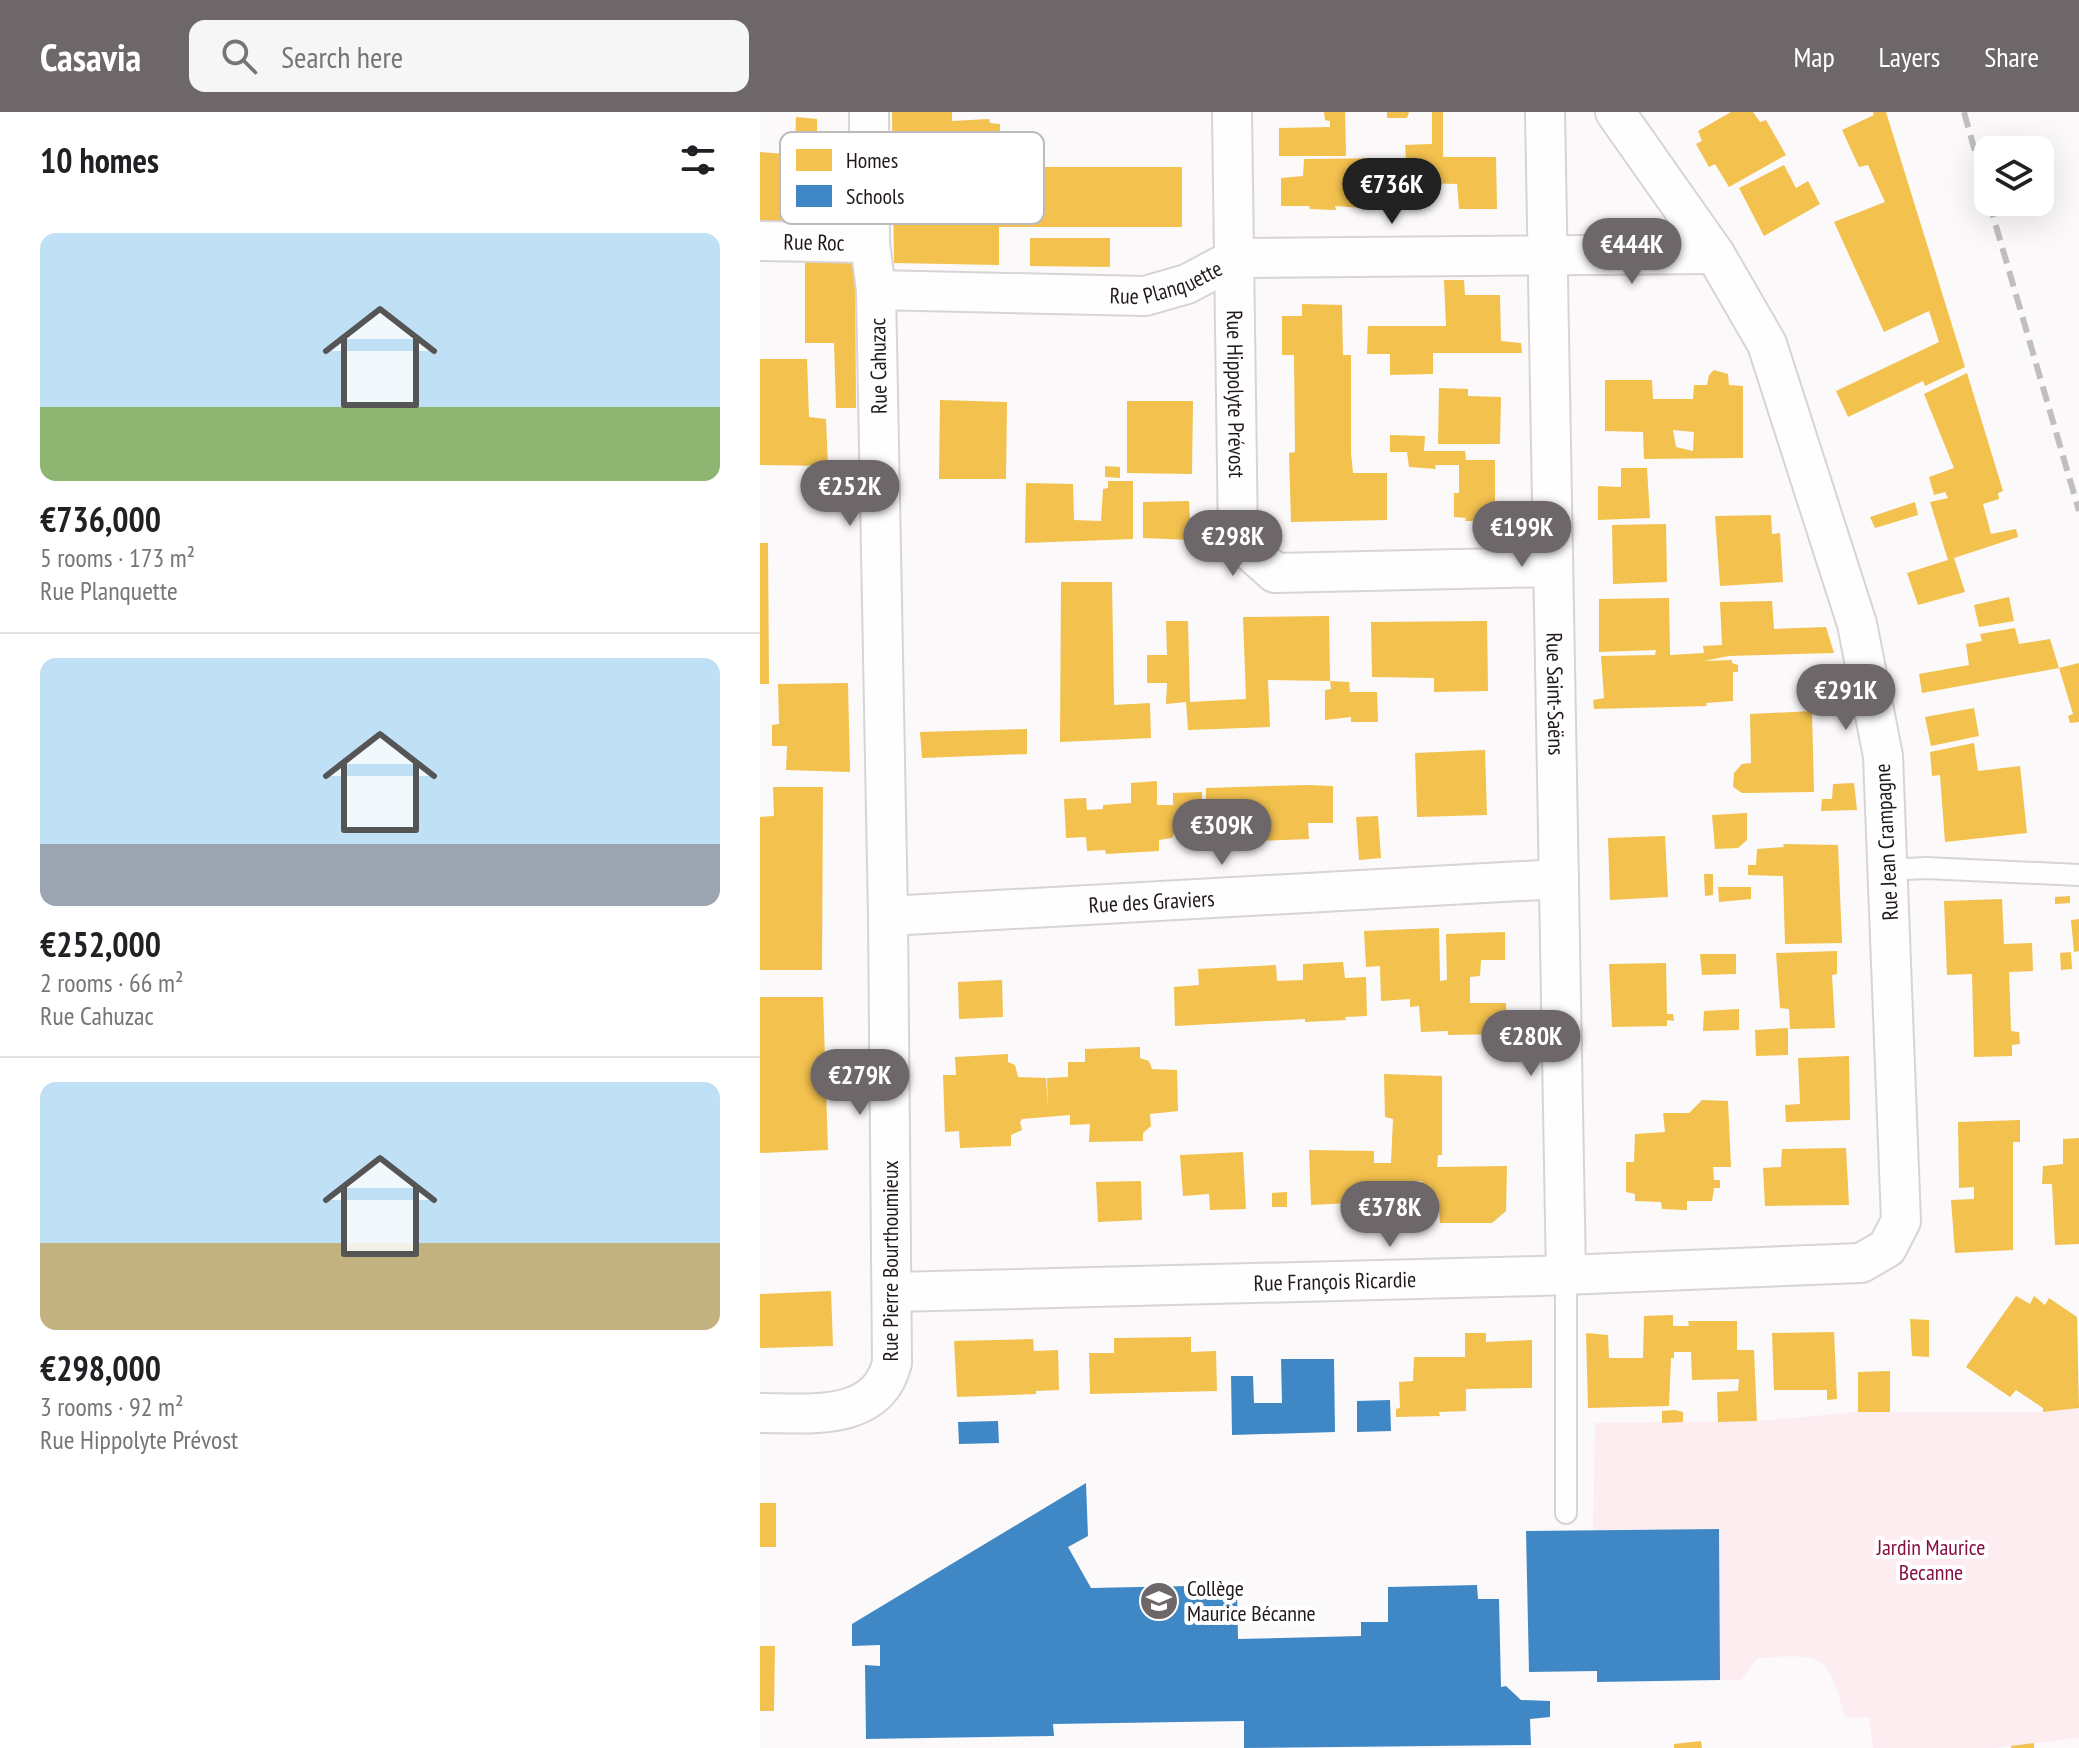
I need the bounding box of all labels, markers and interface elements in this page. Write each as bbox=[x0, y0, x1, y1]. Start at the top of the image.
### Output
search box bbox=[189, 20, 749, 92]
text: Casavia bbox=[40, 32, 141, 81]
icon: search bbox=[217, 34, 261, 78]
text: Search here bbox=[281, 37, 403, 76]
text: Map bbox=[1793, 38, 1835, 75]
text: Layers bbox=[1879, 38, 1940, 75]
text: Share bbox=[1984, 38, 2039, 75]
legend bbox=[780, 132, 1044, 224]
map controls bbox=[1974, 136, 2054, 216]
button: layers bbox=[1974, 136, 2054, 216]
text: 10 homes bbox=[40, 138, 159, 182]
icon: filters bbox=[676, 138, 720, 182]
text: Homes bbox=[846, 146, 898, 174]
pin: €736K bbox=[1336, 158, 1448, 226]
text: €736K bbox=[1360, 167, 1424, 200]
text: Schools bbox=[846, 182, 905, 210]
pin: €444K bbox=[1576, 218, 1688, 286]
street label: Rue Roc bbox=[783, 227, 845, 257]
text: €444K bbox=[1600, 227, 1664, 260]
street label: Rue Planquette bbox=[1109, 254, 1227, 310]
icon: home bbox=[308, 285, 452, 429]
street label: Rue Hippolyte Prévost bbox=[1221, 310, 1251, 478]
street label: Rue Cahuzac bbox=[863, 317, 893, 414]
pin: €252K bbox=[794, 460, 906, 528]
text: €252K bbox=[818, 469, 882, 502]
text: €736,000 bbox=[40, 497, 161, 541]
pin: €199K bbox=[1466, 501, 1578, 569]
pin: €298K bbox=[1177, 510, 1289, 578]
text: €199K bbox=[1490, 510, 1554, 543]
text: €298K bbox=[1201, 519, 1265, 552]
text: 5 rooms · 173 m² bbox=[40, 541, 195, 574]
text: Rue Planquette bbox=[40, 574, 178, 607]
street label: Rue Saint-Saëns bbox=[1540, 632, 1571, 756]
pin: €291K bbox=[1790, 664, 1902, 732]
text: €291K bbox=[1814, 673, 1878, 706]
icon: home bbox=[308, 710, 452, 854]
street label: Rue Jean Crampagne bbox=[1868, 763, 1904, 921]
pin: €309K bbox=[1166, 799, 1278, 867]
text: €309K bbox=[1190, 808, 1254, 841]
street label: Rue des Graviers bbox=[1088, 884, 1215, 919]
text: €252,000 bbox=[40, 922, 161, 966]
text: 2 rooms · 66 m² bbox=[40, 966, 184, 999]
text: Rue Cahuzac bbox=[40, 999, 154, 1032]
pin: €280K bbox=[1475, 1010, 1587, 1078]
text: €280K bbox=[1499, 1019, 1563, 1052]
pin: €279K bbox=[804, 1049, 916, 1117]
text: €279K bbox=[828, 1058, 892, 1091]
icon: home bbox=[308, 1134, 452, 1278]
street label: Rue Pierre Bourthoumieux bbox=[876, 1161, 904, 1362]
pin: €378K bbox=[1334, 1181, 1446, 1249]
text: €378K bbox=[1358, 1190, 1422, 1223]
street label: Rue François Ricardie bbox=[1253, 1265, 1417, 1297]
text: €298,000 bbox=[40, 1346, 161, 1390]
text: 3 rooms · 92 m² bbox=[40, 1390, 184, 1423]
text: Rue Hippolyte Prévost bbox=[40, 1423, 238, 1456]
park label: Jardin Maurice Becanne bbox=[1876, 1533, 1985, 1586]
place label: Collège Maurice Bécanne bbox=[1187, 1574, 1316, 1627]
school or university icon: Collège Maurice Bécanne bbox=[1138, 1580, 1180, 1622]

